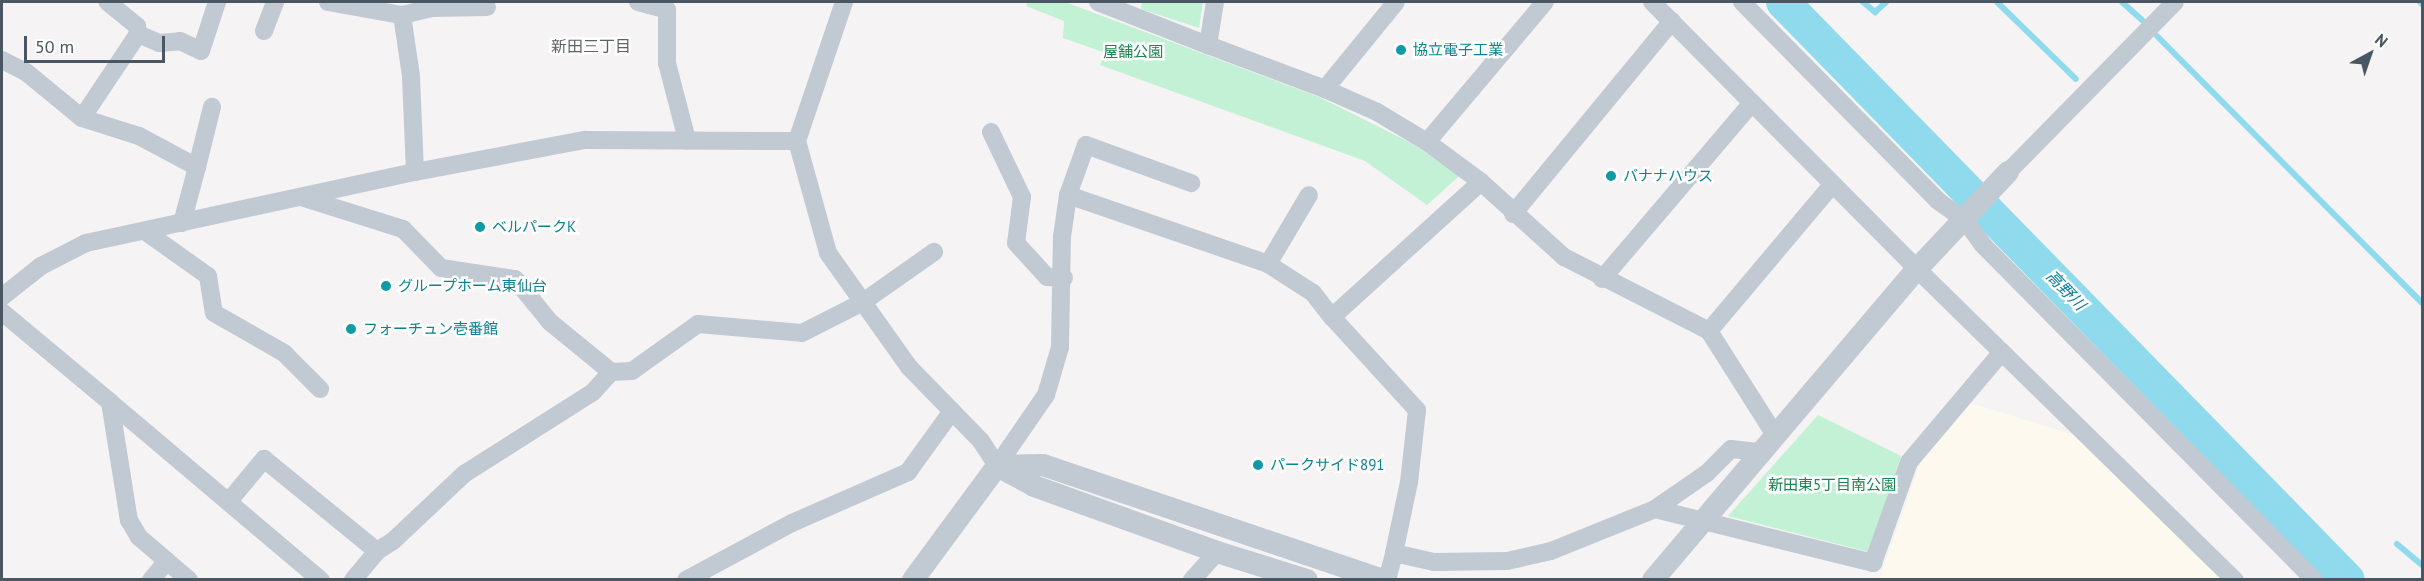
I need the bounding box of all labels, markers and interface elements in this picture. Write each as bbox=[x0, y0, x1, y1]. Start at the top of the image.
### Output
scale bar bbox=[27, 24, 168, 62]
north arrow bbox=[2340, 24, 2400, 84]
text: N bbox=[2371, 29, 2392, 51]
text: 50 m bbox=[35, 35, 74, 58]
district label: 新田三丁目 bbox=[551, 36, 631, 56]
place label: 協立電子工業 bbox=[1413, 41, 1503, 59]
park label: 屋舗公園 bbox=[1103, 43, 1163, 61]
marker: 協立電子工業 bbox=[1394, 43, 1408, 57]
place label: バナナハウス bbox=[1623, 167, 1713, 185]
marker: バナナハウス bbox=[1604, 169, 1618, 183]
place label: ベルパークK bbox=[492, 218, 576, 236]
marker: ベルパークK bbox=[473, 220, 487, 234]
water label: 高野川 bbox=[2042, 266, 2090, 314]
place label: グループホーム東仙台 bbox=[398, 277, 548, 295]
marker: グループホーム東仙台 bbox=[379, 279, 393, 293]
place label: フォーチュン壱番館 bbox=[363, 320, 498, 338]
marker: フォーチュン壱番館 bbox=[344, 322, 358, 336]
place label: パークサイド891 bbox=[1270, 456, 1385, 474]
marker: パークサイド891 bbox=[1251, 458, 1265, 472]
park label: 新田東5丁目南公園 bbox=[1768, 476, 1896, 494]

